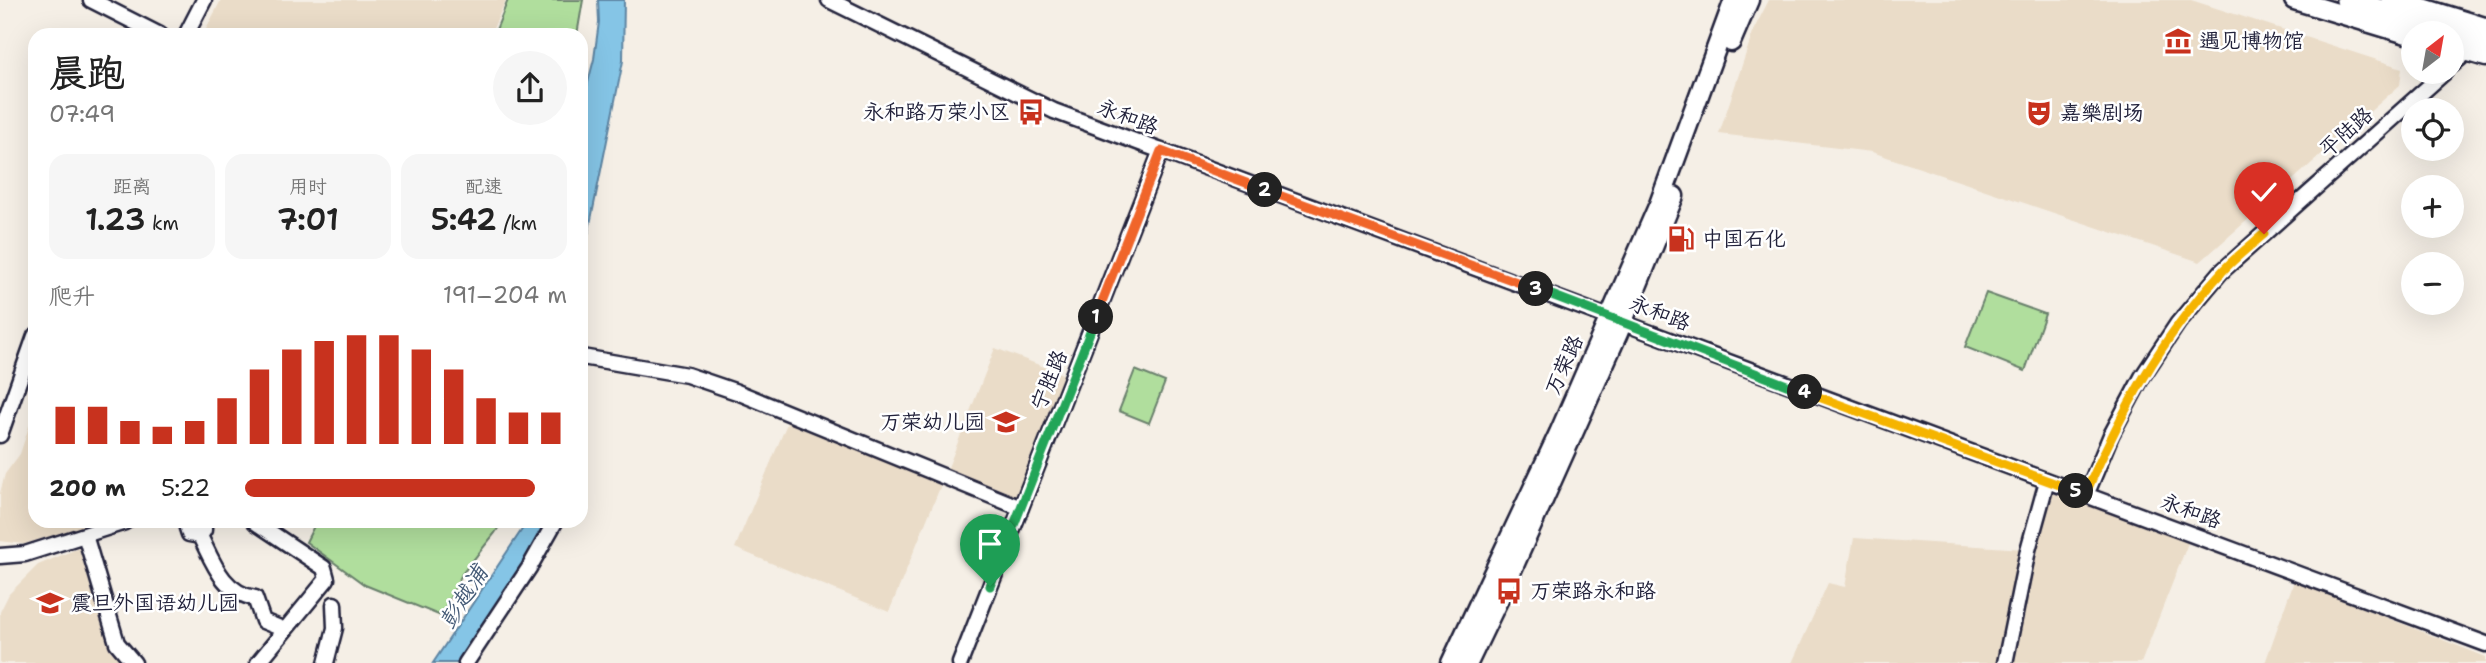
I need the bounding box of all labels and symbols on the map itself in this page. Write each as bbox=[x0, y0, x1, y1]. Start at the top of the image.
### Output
north arrow bbox=[2401, 21, 2464, 84]
museum icon: 遇见博物馆 bbox=[2163, 26, 2193, 56]
place label: 遇见博物馆 bbox=[2199, 27, 2304, 55]
street label: 永和路 bbox=[1094, 93, 1162, 141]
bus stop icon: 永和路万荣小区 bbox=[1016, 97, 1046, 127]
place label: 永和路万荣小区 bbox=[863, 98, 1010, 126]
theatre icon: 嘉樂剧场 bbox=[2024, 98, 2054, 128]
place label: 嘉樂剧场 bbox=[2060, 99, 2144, 127]
street label: 平陆路 bbox=[2313, 101, 2379, 163]
pin bbox=[2234, 162, 2294, 234]
pin: 2 bbox=[1248, 172, 1282, 208]
fuel station icon: 中国石化 bbox=[1666, 224, 1696, 254]
place label: 中国石化 bbox=[1702, 225, 1786, 253]
pin: 3 bbox=[1518, 272, 1554, 306]
street label: 永和路 bbox=[1626, 289, 1694, 337]
pin: 1 bbox=[1078, 300, 1114, 334]
street label: 万荣路 bbox=[1538, 331, 1590, 399]
street label: 宁胜路 bbox=[1024, 346, 1074, 414]
pin: 4 bbox=[1787, 374, 1822, 410]
school or university icon: 万荣幼儿园 bbox=[991, 407, 1021, 437]
place label: 万荣幼儿园 bbox=[880, 408, 985, 436]
pin: 5 bbox=[2058, 474, 2094, 508]
street label: 永和路 bbox=[2157, 487, 2225, 535]
pin bbox=[960, 514, 1020, 586]
water label: 彭越浦 bbox=[432, 557, 496, 634]
bus stop icon: 万荣路永和路 bbox=[1494, 576, 1524, 606]
place label: 万荣路永和路 bbox=[1530, 577, 1656, 605]
school or university icon: 震旦外国语幼儿园 bbox=[35, 588, 65, 618]
place label: 震旦外国语幼儿园 bbox=[71, 589, 239, 617]

